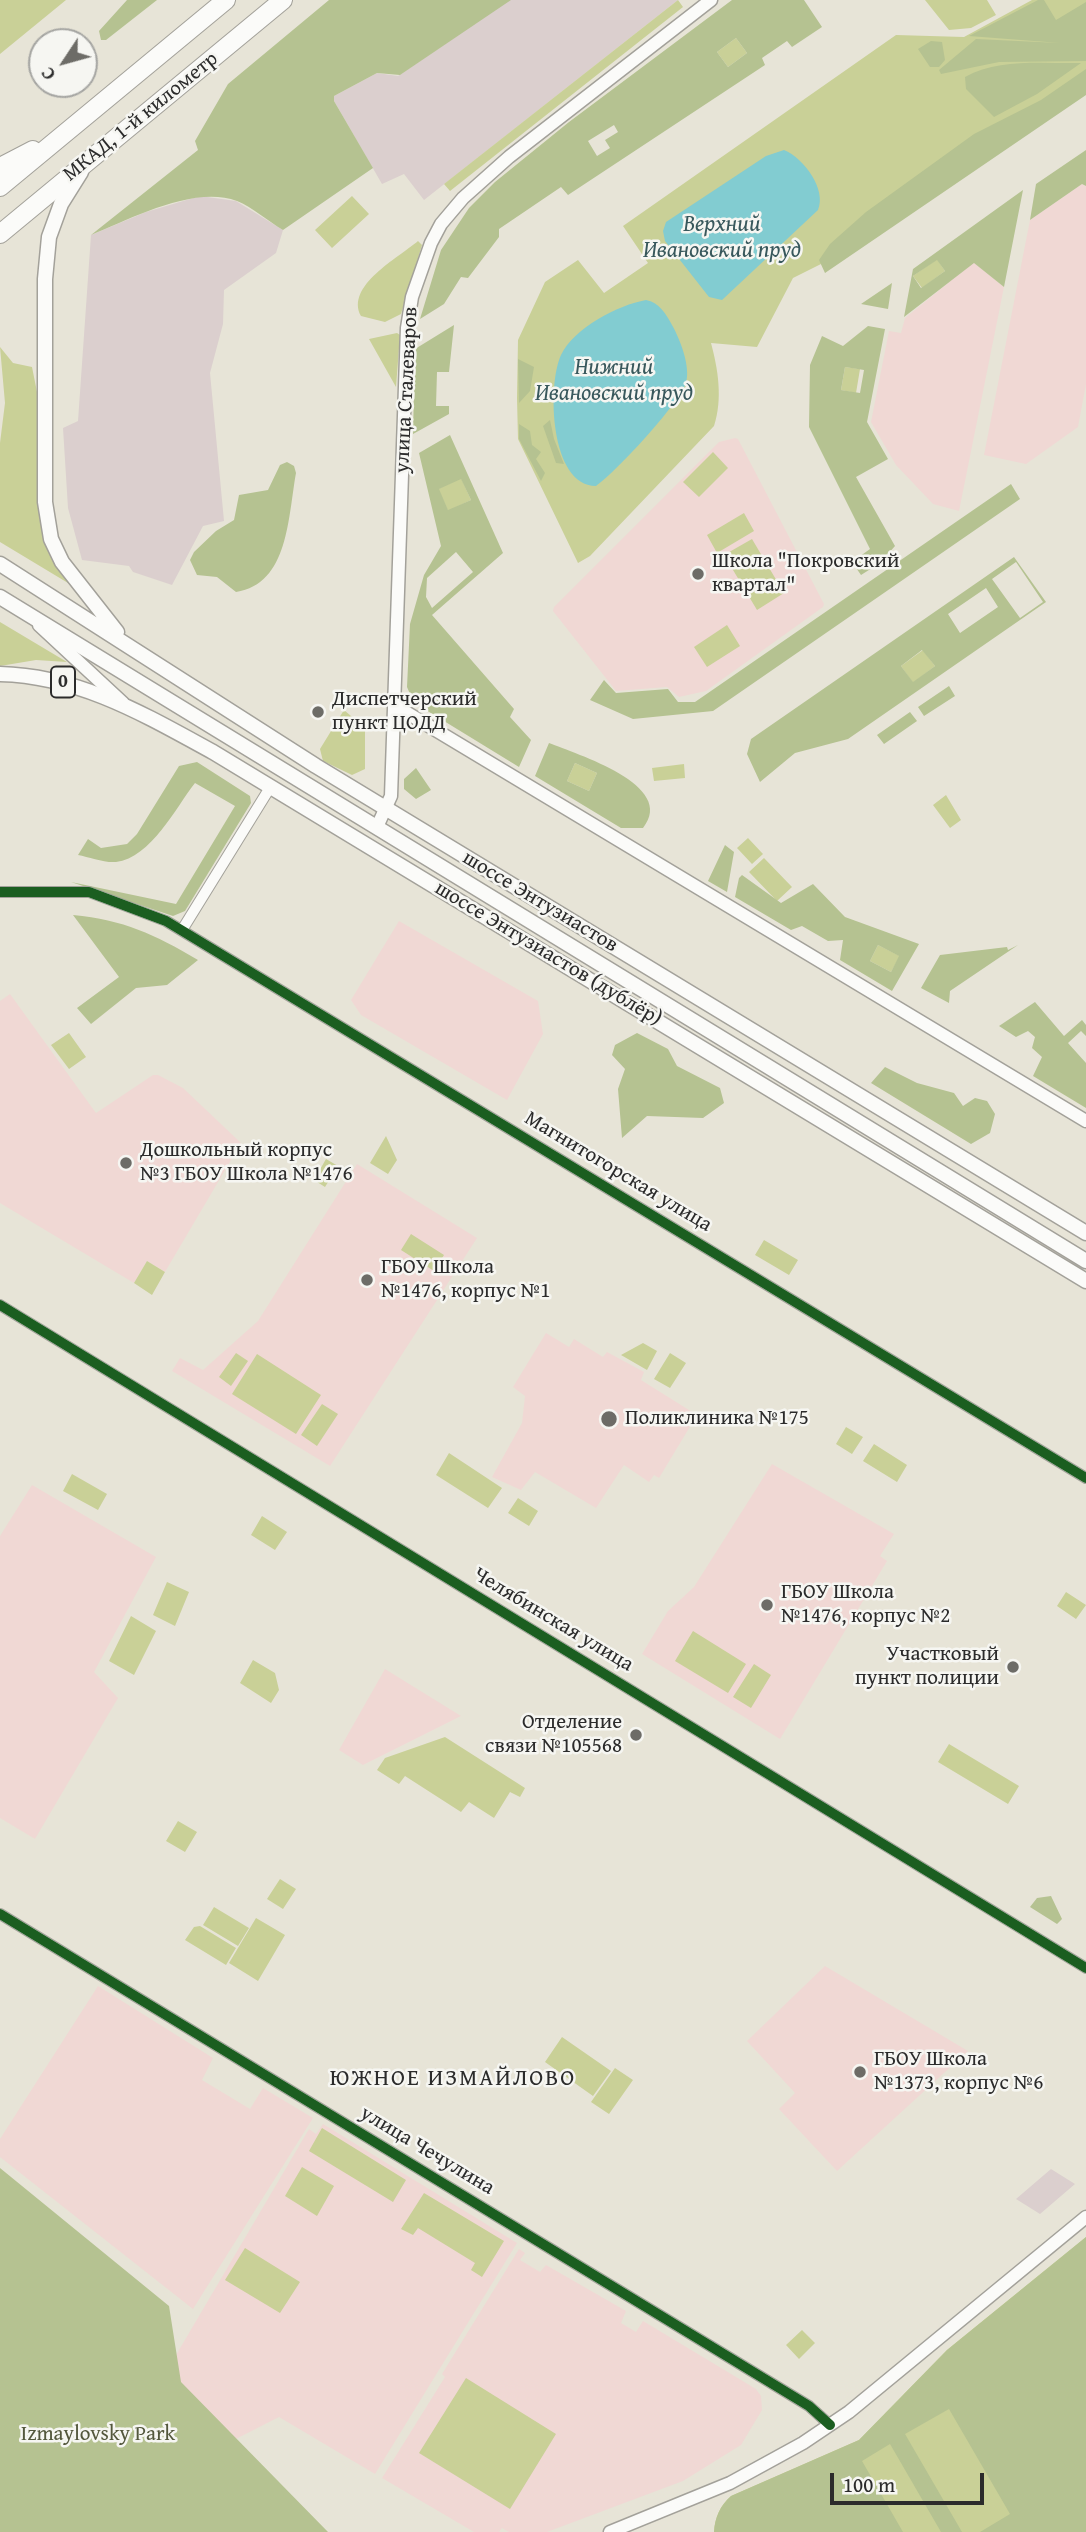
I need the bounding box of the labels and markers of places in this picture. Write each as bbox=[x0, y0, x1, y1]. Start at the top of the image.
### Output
place label: Школа "Покровский квартал" bbox=[712, 549, 899, 599]
marker: Школа "Покровский квартал" bbox=[690, 566, 706, 582]
place label: Диспетчерский пункт ЦОДД bbox=[332, 687, 477, 737]
marker: Диспетчерский пункт ЦОДД bbox=[310, 704, 326, 720]
place label: Дошкольный корпус №3 ГБОУ Школа №1476 bbox=[140, 1138, 353, 1188]
marker: Дошкольный корпус №3 ГБОУ Школа №1476 bbox=[118, 1155, 134, 1171]
place label: ГБОУ Школа №1476, корпус №1 bbox=[381, 1255, 550, 1305]
marker: ГБОУ Школа №1476, корпус №1 bbox=[359, 1272, 375, 1288]
place label: Поликлиника №175 bbox=[625, 1406, 809, 1432]
marker: Поликлиника №175 bbox=[599, 1409, 619, 1429]
place label: ГБОУ Школа №1476, корпус №2 bbox=[781, 1580, 950, 1630]
marker: ГБОУ Школа №1476, корпус №2 bbox=[759, 1597, 775, 1613]
place label: Участковый пункт полиции bbox=[855, 1642, 999, 1692]
marker: Участковый пункт полиции bbox=[1005, 1659, 1021, 1675]
place label: Отделение связи №105568 bbox=[485, 1710, 622, 1760]
marker: Отделение связи №105568 bbox=[628, 1727, 644, 1743]
place label: ГБОУ Школа №1373, корпус №6 bbox=[874, 2047, 1043, 2097]
marker: ГБОУ Школа №1373, корпус №6 bbox=[852, 2064, 868, 2080]

